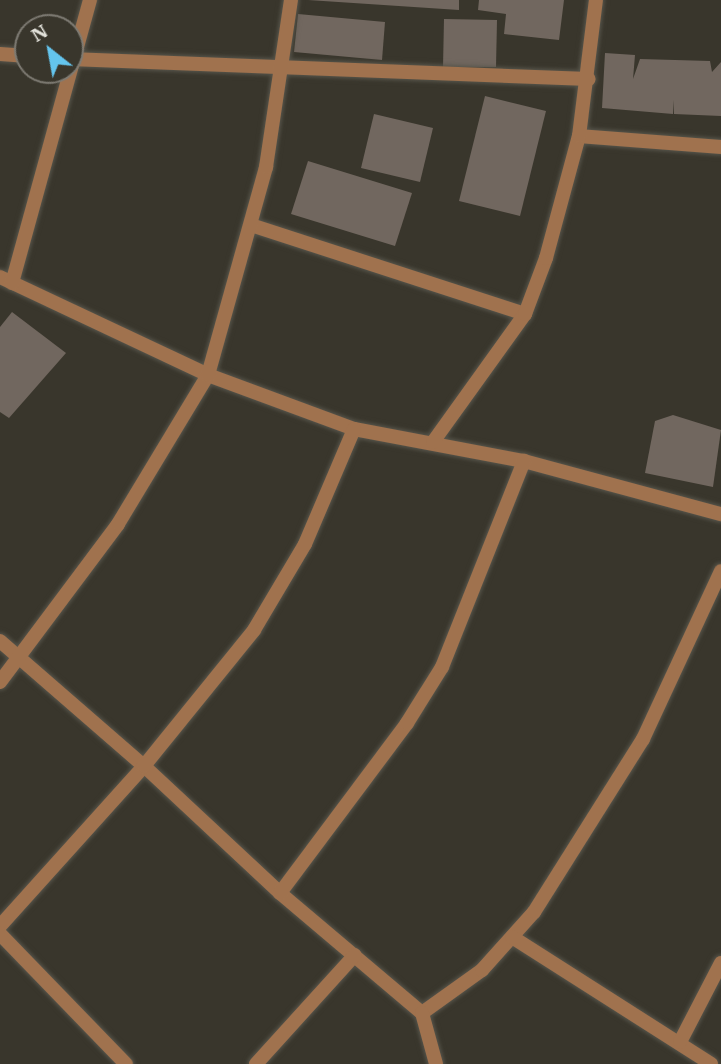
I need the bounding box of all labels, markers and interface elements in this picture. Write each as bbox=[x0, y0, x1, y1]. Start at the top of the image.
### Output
north arrow bbox=[14, 14, 84, 84]
text: N bbox=[27, 19, 52, 47]

